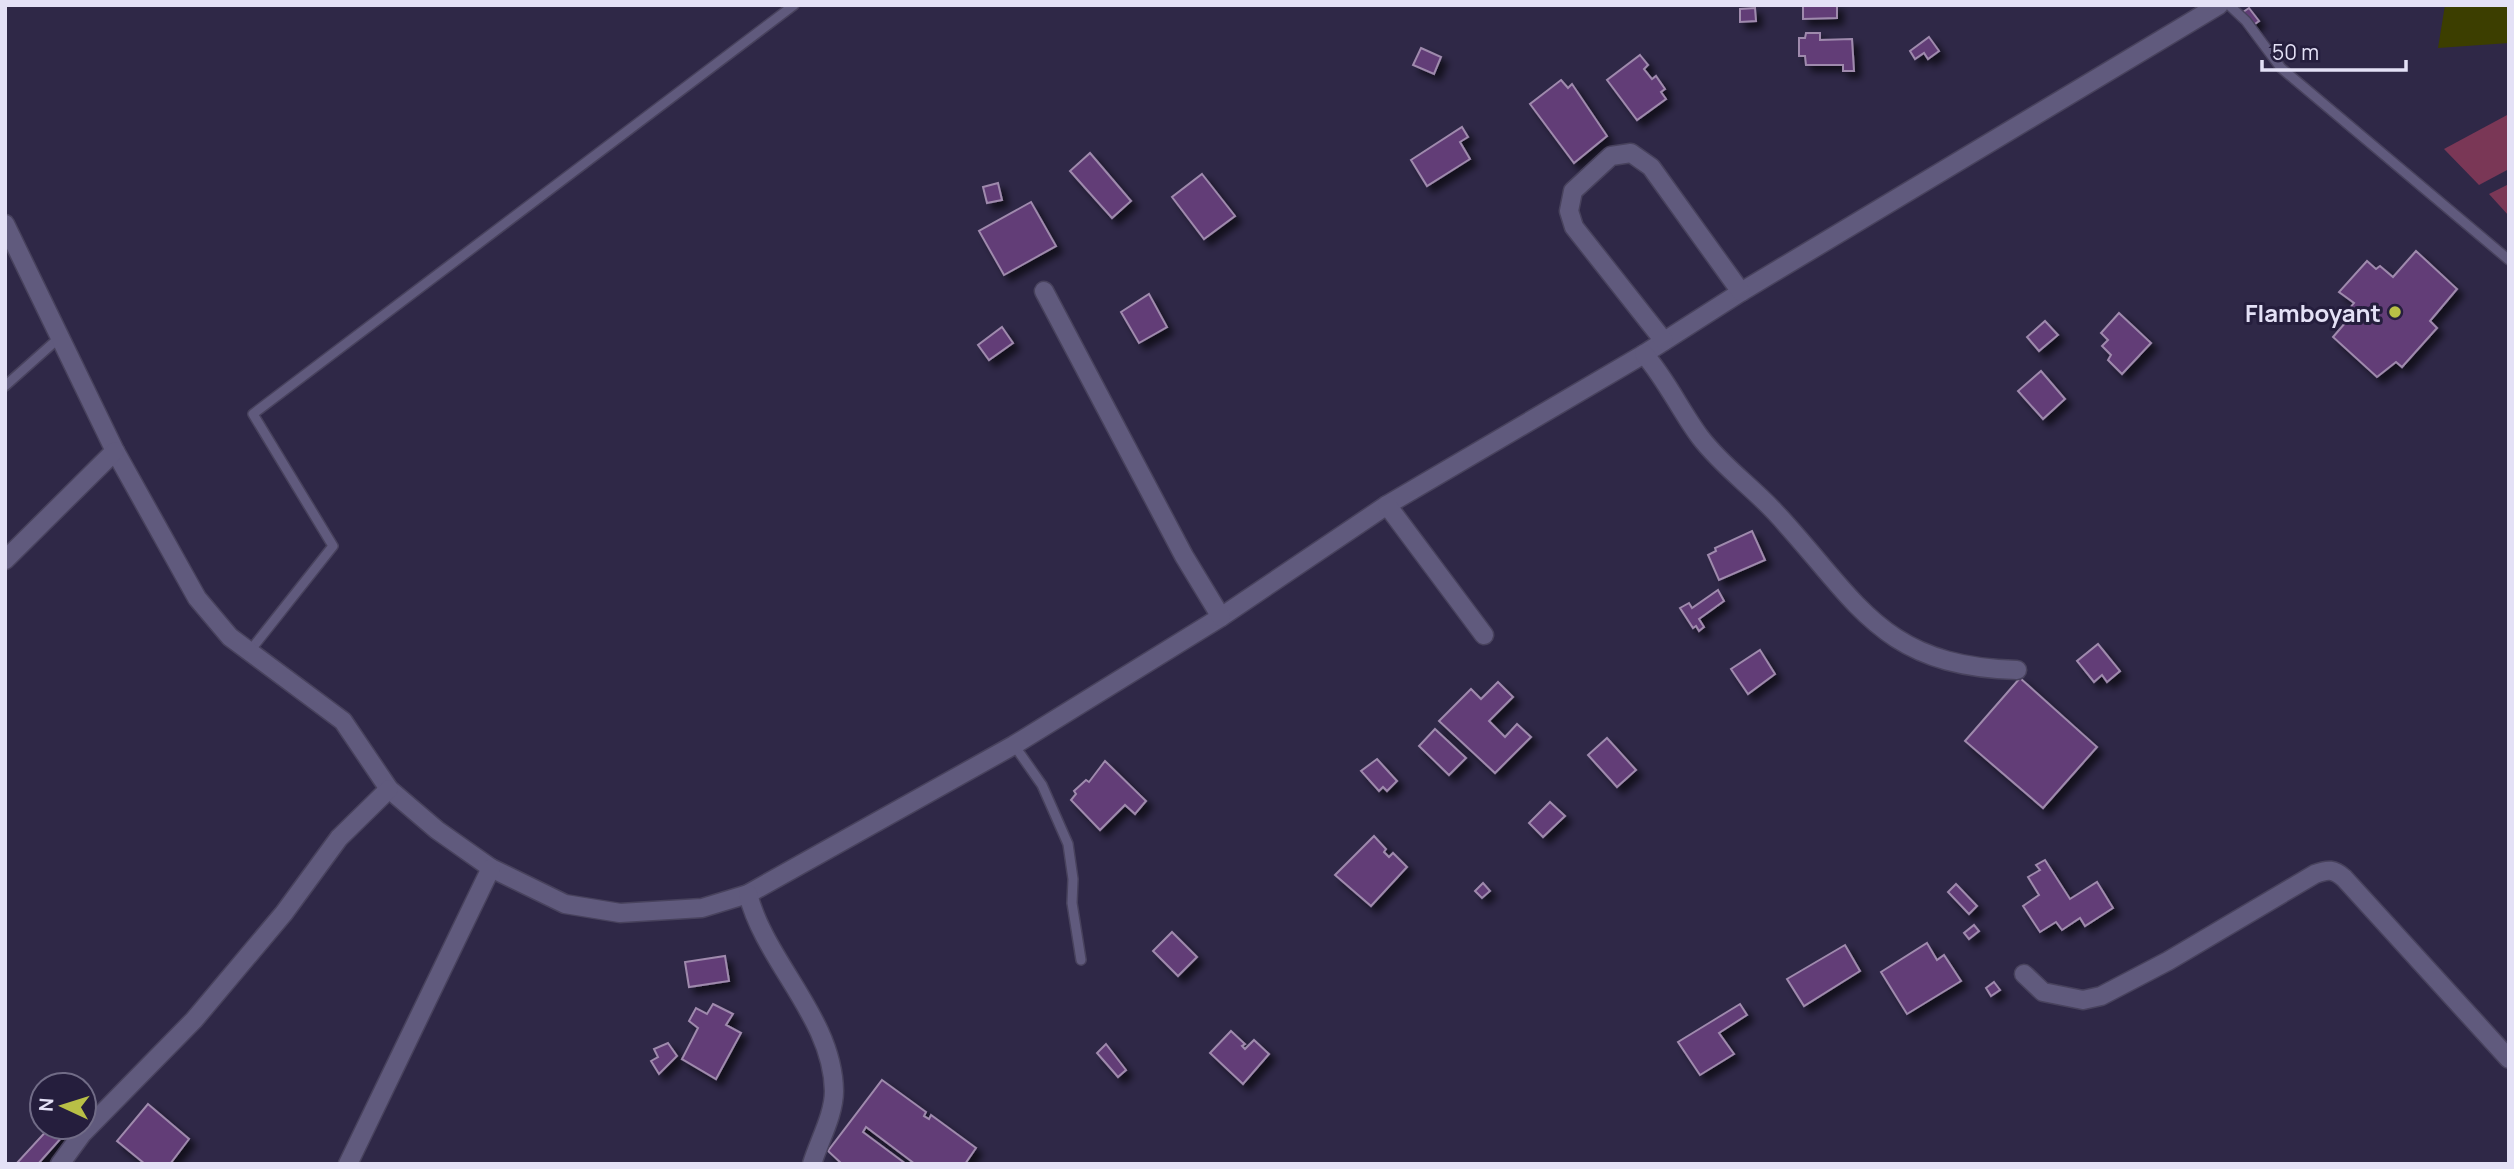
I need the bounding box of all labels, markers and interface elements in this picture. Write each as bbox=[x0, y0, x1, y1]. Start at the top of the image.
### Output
scale bar bbox=[2262, 28, 2406, 72]
text: 50 m bbox=[2272, 38, 2319, 66]
place label: Flamboyant bbox=[2245, 296, 2381, 329]
marker: Flamboyant bbox=[2387, 304, 2403, 320]
north arrow bbox=[28, 1071, 98, 1141]
text: N bbox=[33, 1097, 59, 1113]

